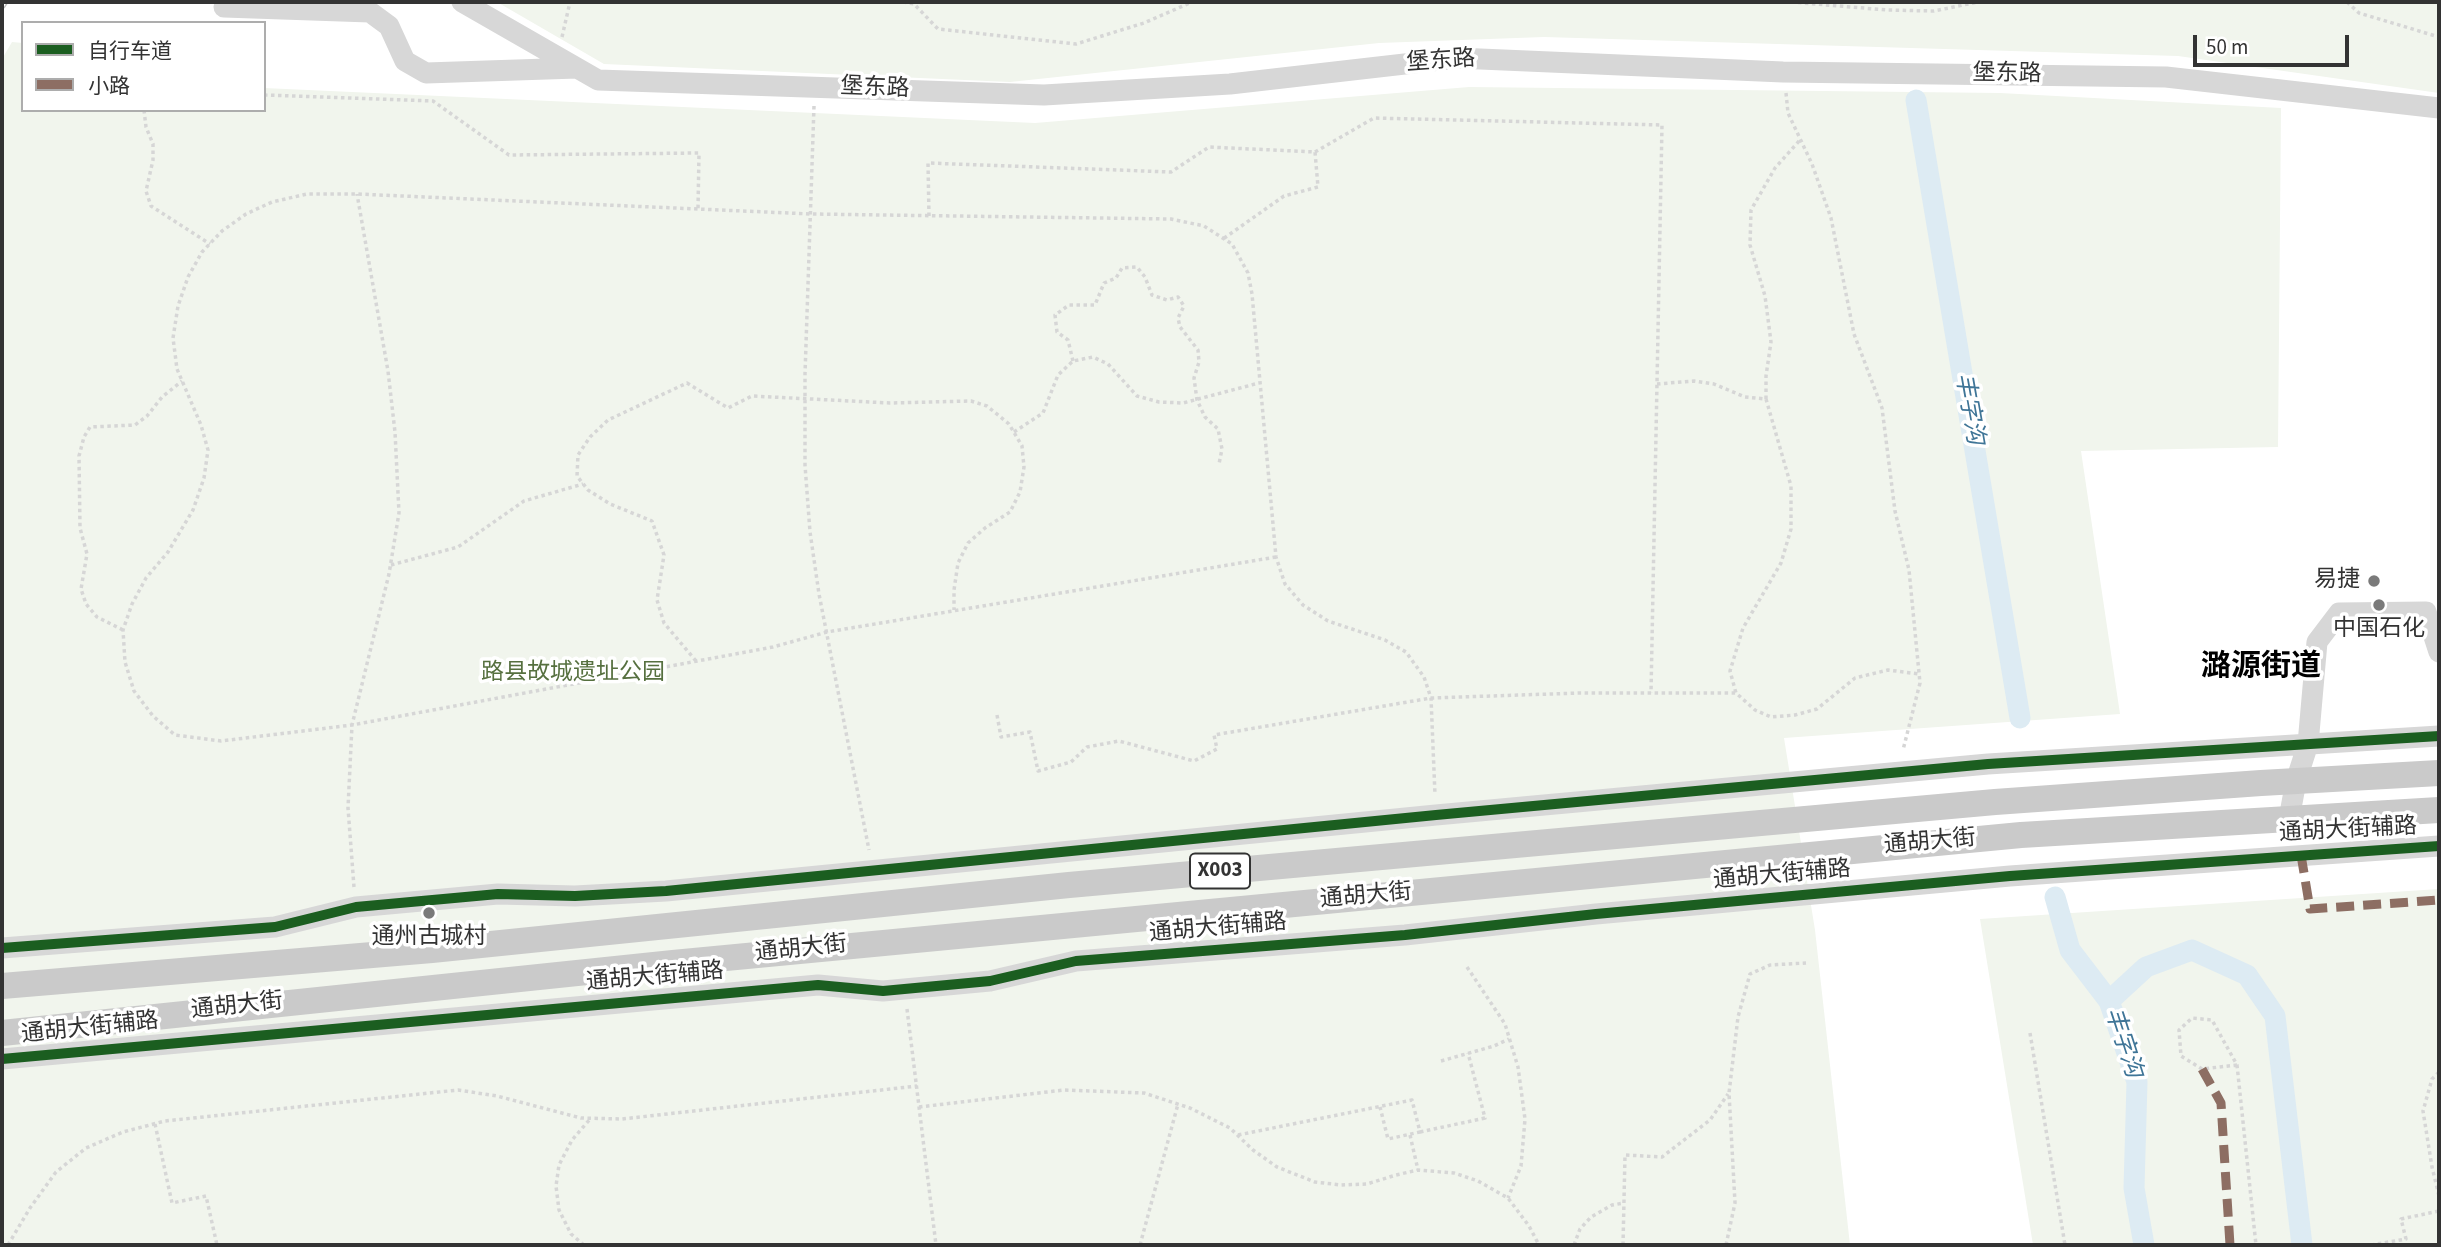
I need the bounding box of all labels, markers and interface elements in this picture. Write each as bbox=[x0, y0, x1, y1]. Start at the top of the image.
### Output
legend bbox=[21, 21, 266, 112]
scale bar bbox=[2196, 21, 2352, 65]
text: 50 m bbox=[2206, 32, 2248, 62]
text: 自行车道 bbox=[88, 36, 172, 66]
street label: 堡东路 bbox=[1406, 46, 1476, 78]
street label: 堡东路 bbox=[1972, 61, 2042, 89]
text: 小路 bbox=[88, 71, 130, 101]
street label: 堡东路 bbox=[840, 74, 910, 104]
water label: 丰字沟 bbox=[1948, 371, 1988, 447]
place label: 易捷 bbox=[2314, 567, 2360, 595]
marker: 易捷 bbox=[2366, 573, 2382, 589]
marker: 中国石化 bbox=[2371, 597, 2387, 613]
place label: 中国石化 bbox=[2333, 616, 2425, 644]
district label: 潞源街道 bbox=[2201, 650, 2321, 686]
park label: 路县故城遗址公园 bbox=[481, 660, 665, 688]
street label: 通胡大街辅路 bbox=[2278, 814, 2418, 848]
street label: 通胡大街 bbox=[1883, 825, 1977, 861]
road number: X003 bbox=[1190, 854, 1250, 888]
street label: 通胡大街辅路 bbox=[1712, 856, 1852, 896]
street label: 通胡大街 bbox=[1319, 879, 1413, 915]
marker: 通州古城村 bbox=[421, 905, 437, 921]
street label: 通胡大街辅路 bbox=[1148, 909, 1288, 949]
place label: 通州古城村 bbox=[372, 924, 486, 952]
street label: 通胡大街 bbox=[754, 931, 848, 969]
street label: 通胡大街辅路 bbox=[585, 958, 725, 998]
street label: 通胡大街 bbox=[190, 988, 284, 1026]
water label: 丰字沟 bbox=[2097, 1004, 2147, 1082]
street label: 通胡大街辅路 bbox=[20, 1008, 160, 1050]

